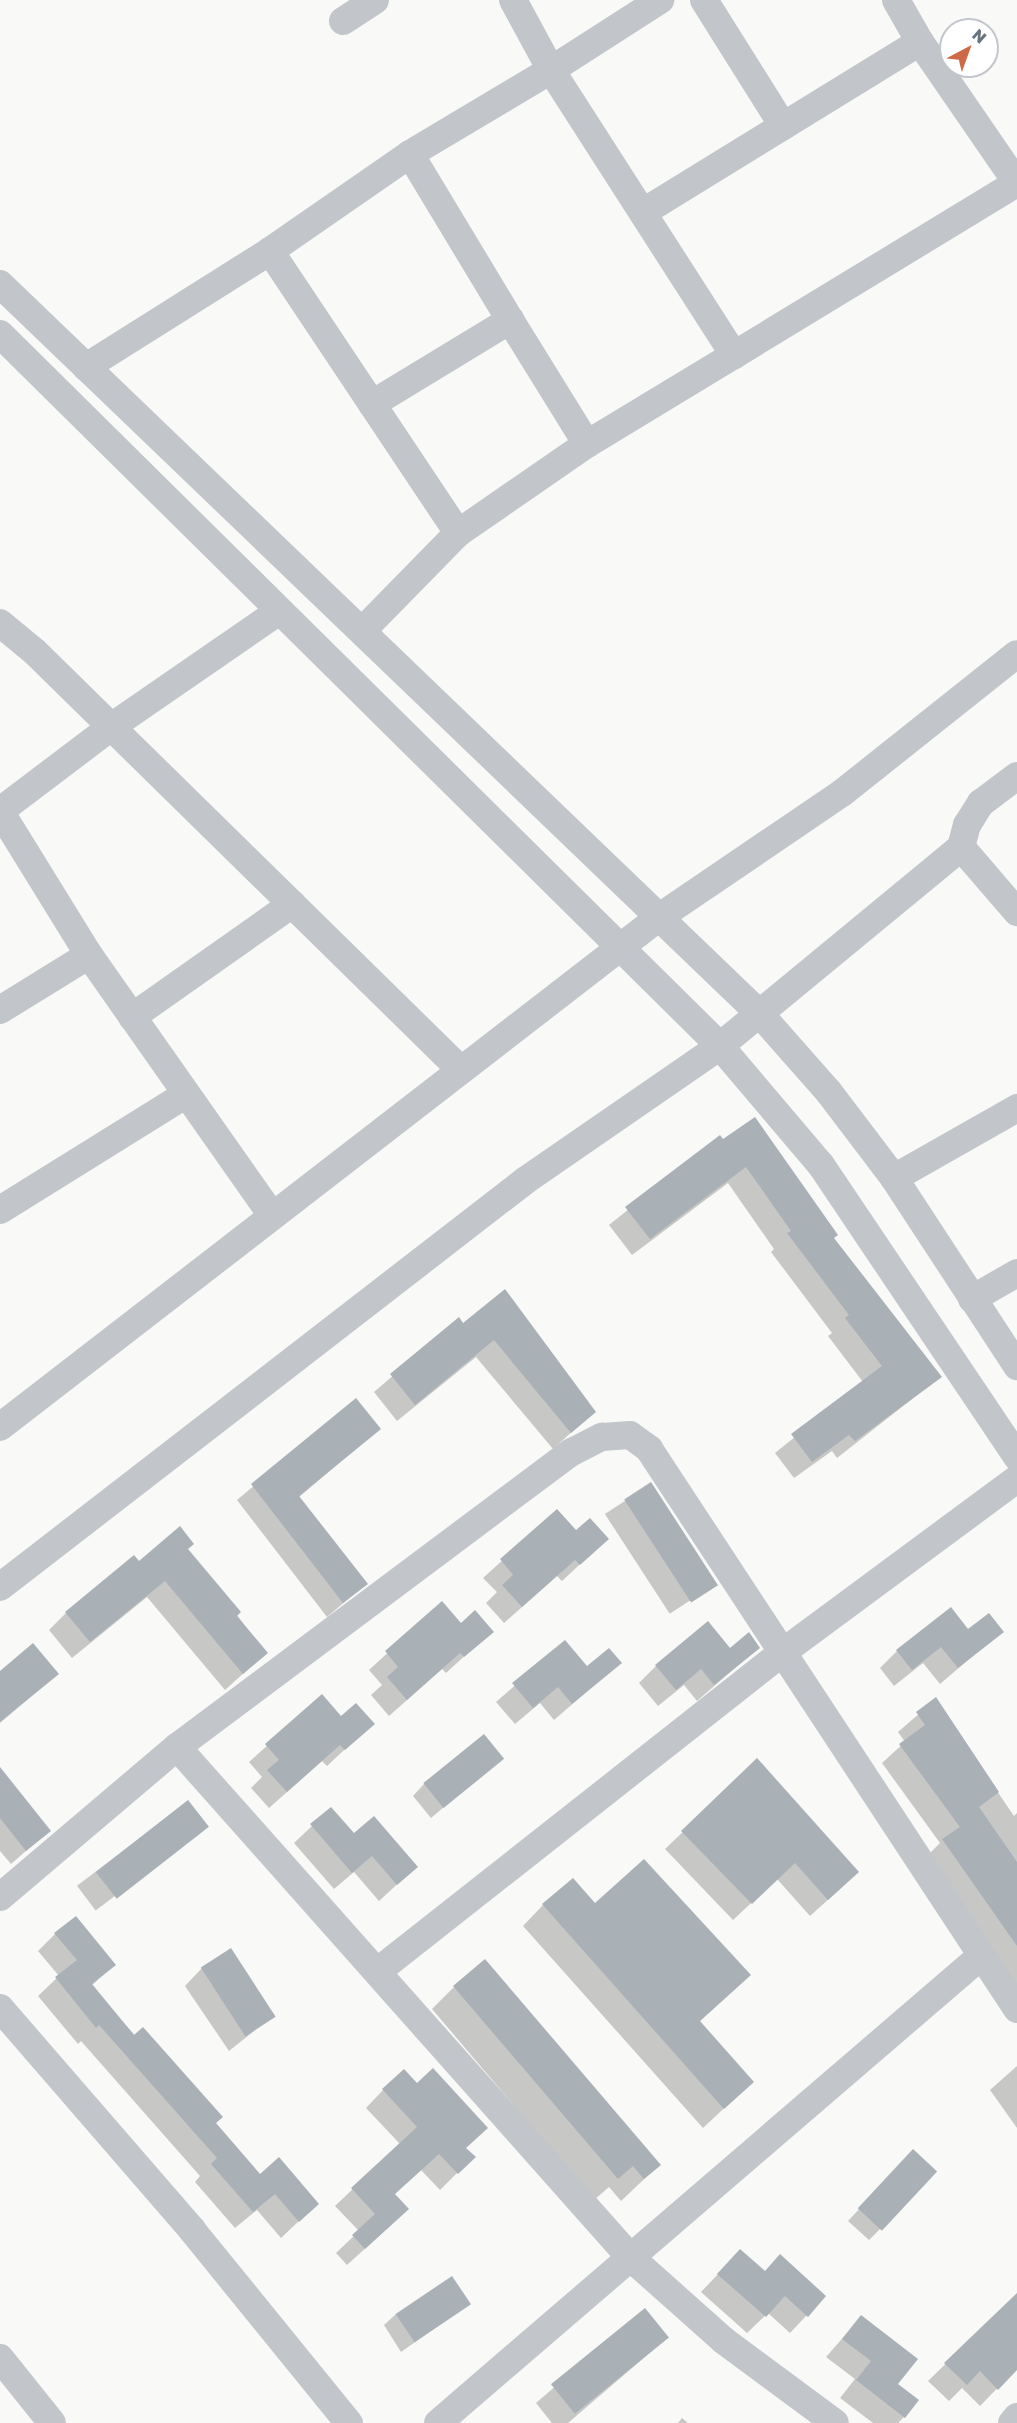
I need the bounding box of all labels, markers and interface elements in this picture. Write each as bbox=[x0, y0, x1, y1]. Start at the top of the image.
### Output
north arrow bbox=[939, 18, 999, 78]
text: N bbox=[968, 24, 991, 47]

